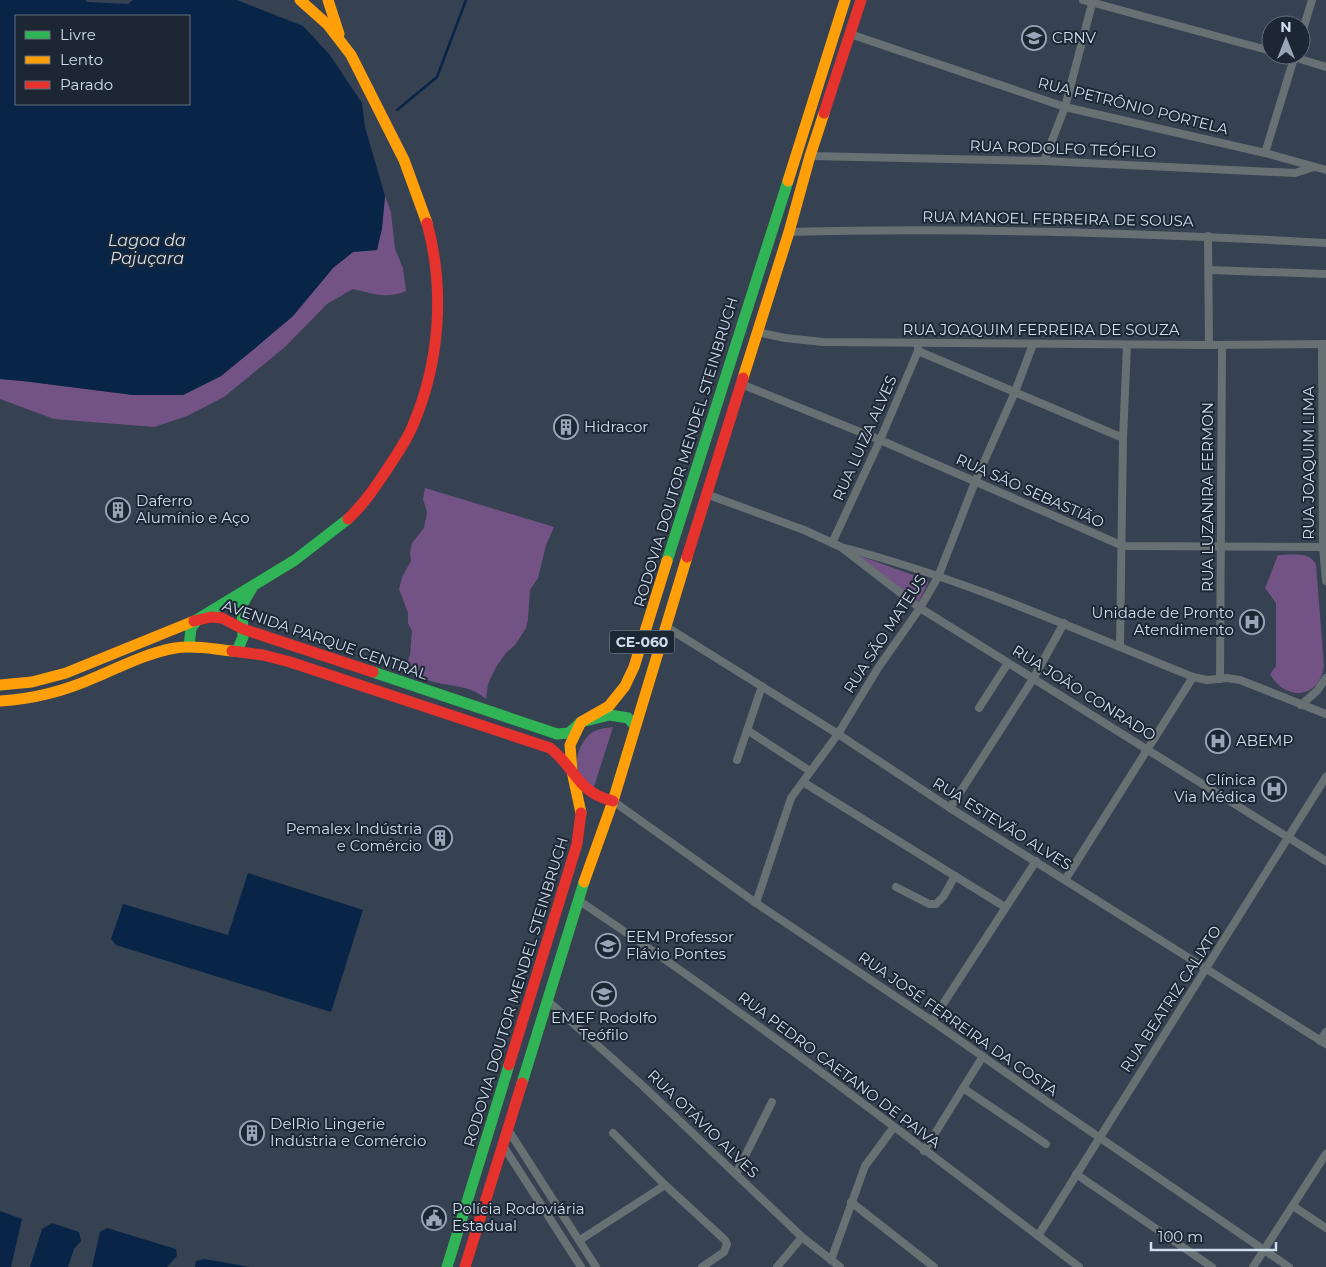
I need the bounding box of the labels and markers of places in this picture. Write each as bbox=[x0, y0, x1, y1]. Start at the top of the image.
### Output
school or university icon: CRNV bbox=[1021, 25, 1047, 51]
place label: CRNV bbox=[1052, 28, 1096, 47]
building icon: Hidracor bbox=[553, 414, 579, 440]
place label: Hidracor bbox=[584, 417, 648, 436]
place label: Daferro Alumínio e Aço bbox=[136, 491, 250, 527]
building icon: Daferro Alumínio e Aço bbox=[105, 497, 131, 523]
place label: Unidade de Pronto Atendimento bbox=[1092, 603, 1234, 639]
hospital icon: Unidade de Pronto Atendimento bbox=[1239, 609, 1265, 635]
hospital icon: ABEMP bbox=[1205, 728, 1231, 754]
place label: ABEMP bbox=[1236, 731, 1293, 750]
place label: Clínica Via Médica bbox=[1174, 770, 1256, 806]
hospital icon: Clínica Via Médica bbox=[1261, 776, 1287, 802]
place label: Pemalex Indústria e Comércio bbox=[286, 819, 422, 855]
building icon: Pemalex Indústria e Comércio bbox=[427, 825, 453, 851]
place label: EEM Professor Flávio Pontes bbox=[626, 927, 734, 963]
school or university icon: EEM Professor Flávio Pontes bbox=[595, 933, 621, 959]
school or university icon: EMEF Rodolfo Teófilo bbox=[591, 981, 617, 1007]
place label: EMEF Rodolfo Teófilo bbox=[551, 1008, 657, 1044]
place label: DelRio Lingerie Indústria e Comércio bbox=[270, 1114, 426, 1150]
building icon: DelRio Lingerie Indústria e Comércio bbox=[239, 1120, 265, 1146]
place label: Polícia Rodoviária Estadual bbox=[452, 1199, 585, 1235]
public building icon: Polícia Rodoviária Estadual bbox=[421, 1205, 447, 1231]

